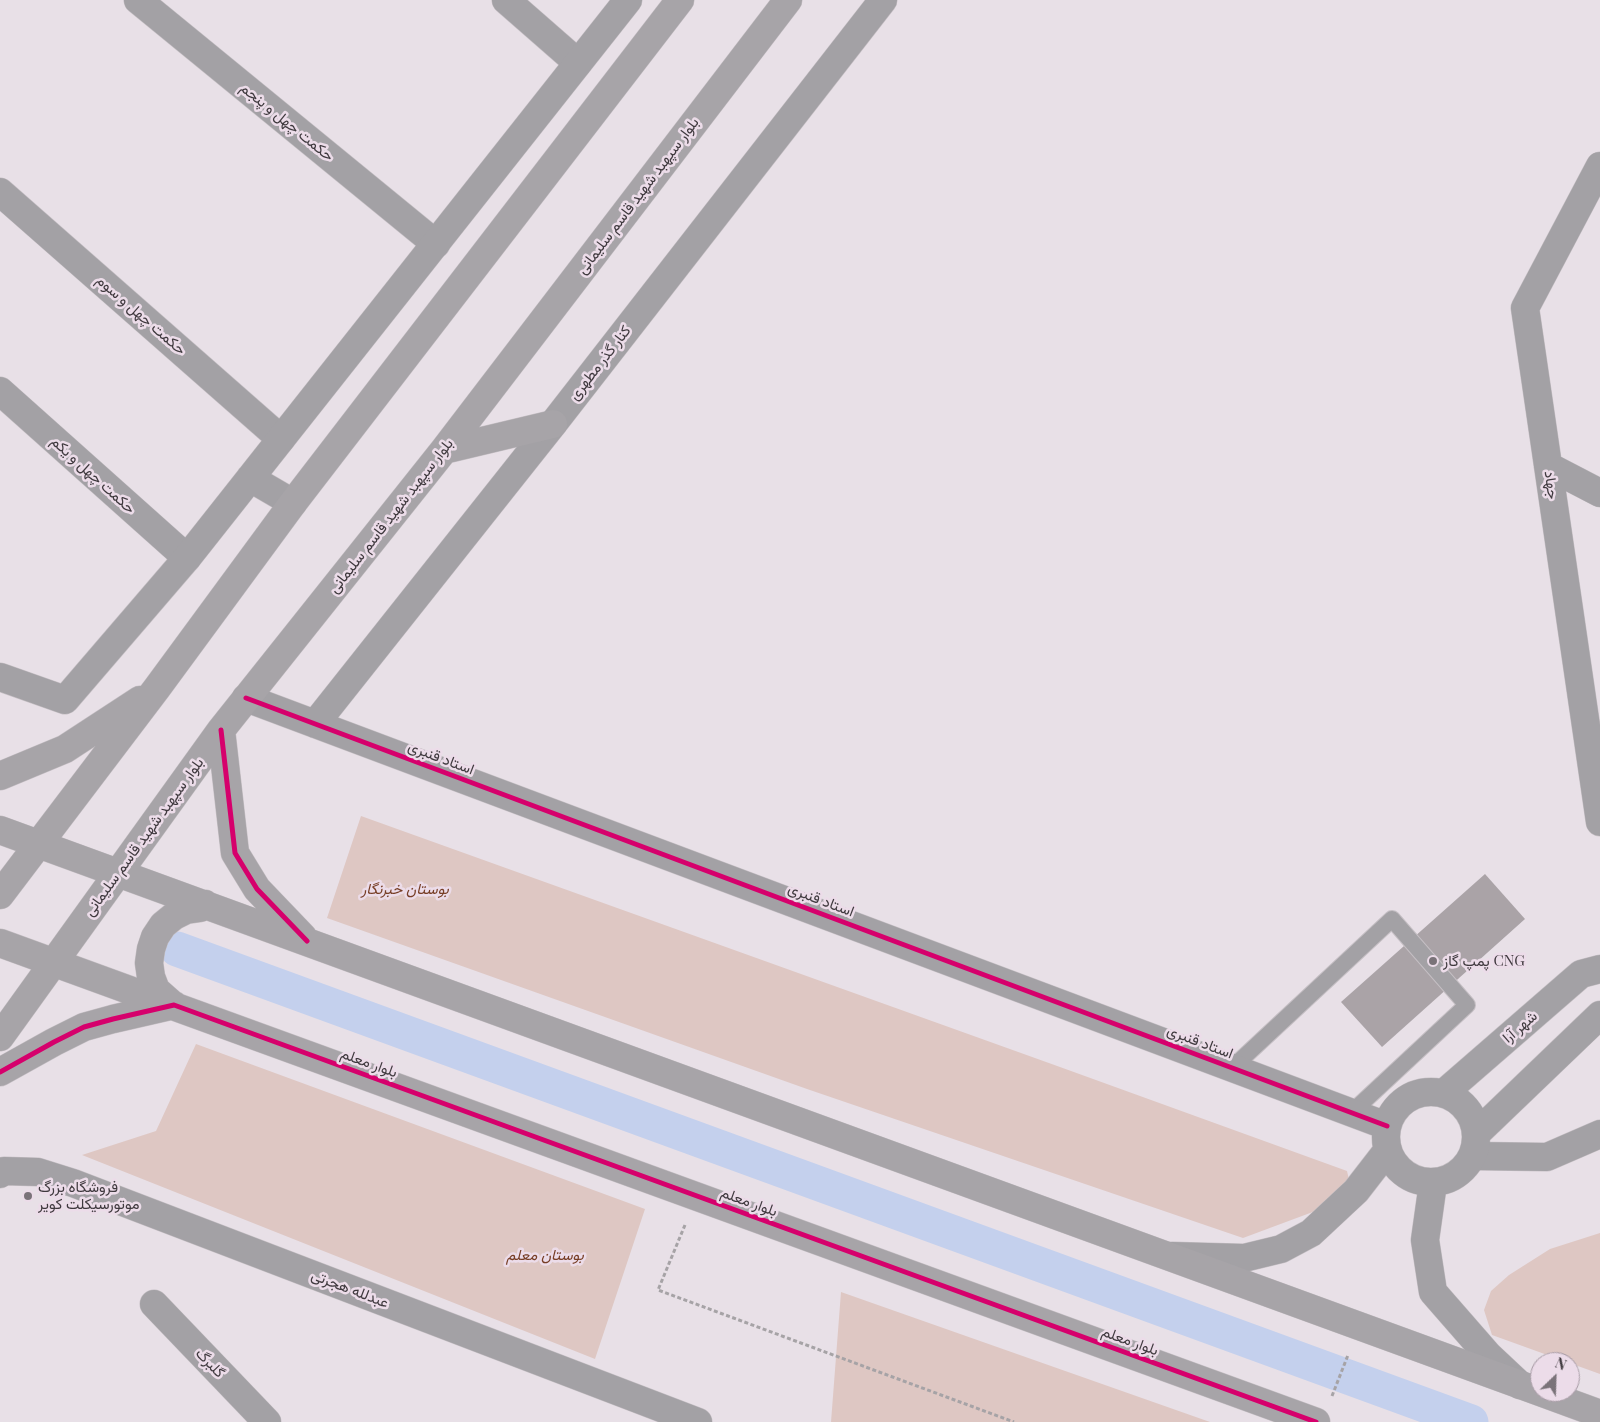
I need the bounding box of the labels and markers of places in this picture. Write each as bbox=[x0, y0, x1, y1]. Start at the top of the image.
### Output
place label: پمپ گاز CNG bbox=[1443, 952, 1525, 970]
marker: پمپ گاز CNG bbox=[1427, 955, 1439, 967]
place label: فروشگاه بزرگ موتورسیکلت کویر bbox=[38, 1178, 140, 1213]
marker: فروشگاه بزرگ موتورسیکلت کویر bbox=[22, 1190, 34, 1202]

